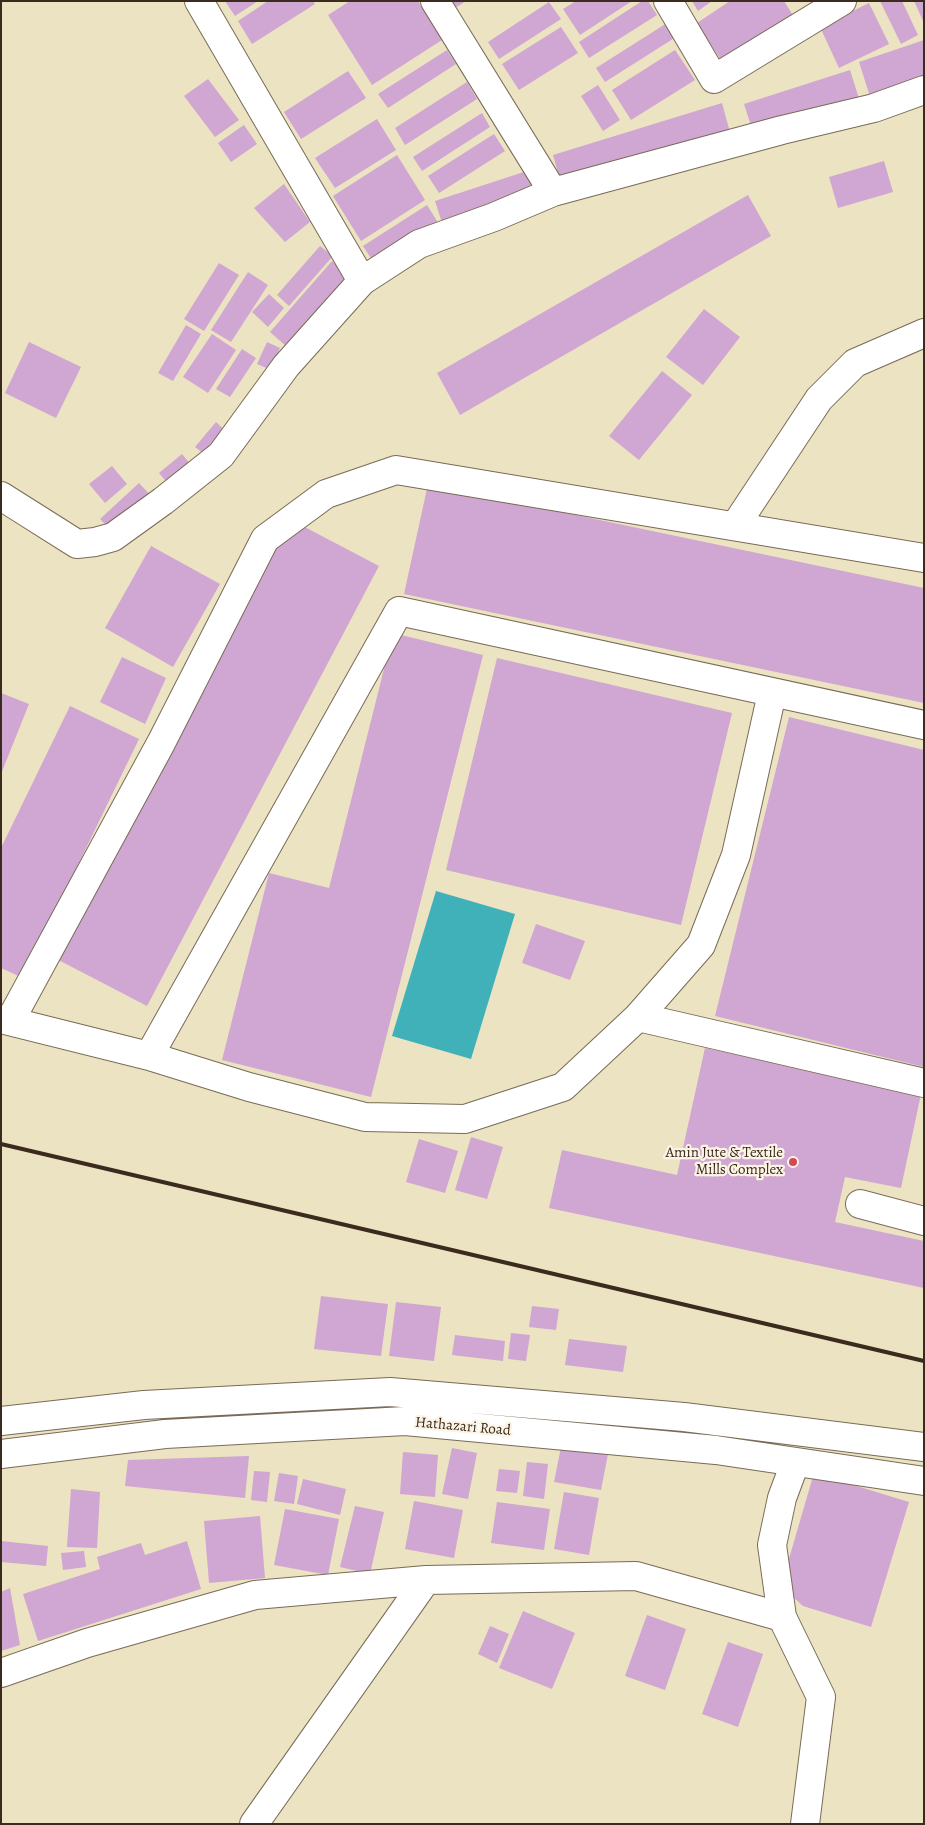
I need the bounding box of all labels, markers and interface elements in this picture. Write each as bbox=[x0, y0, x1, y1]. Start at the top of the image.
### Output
place label: Amin Jute & Textile Mills Complex bbox=[666, 1144, 783, 1179]
marker: Amin Jute & Textile Mills Complex bbox=[787, 1156, 799, 1168]
street label: Hathazari Road bbox=[414, 1414, 512, 1440]

